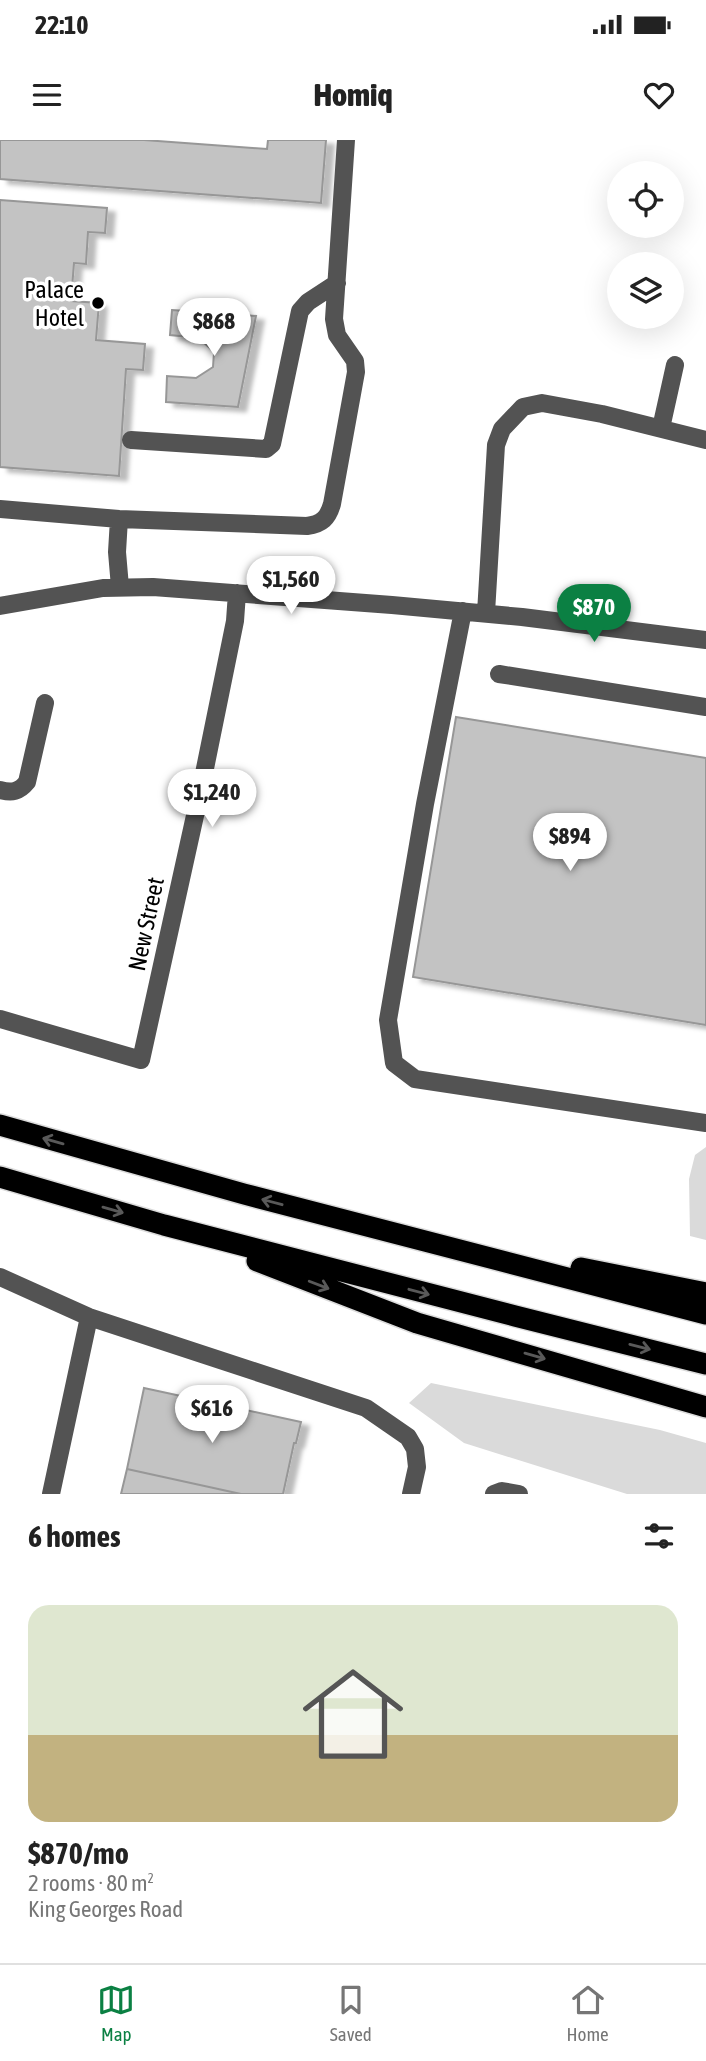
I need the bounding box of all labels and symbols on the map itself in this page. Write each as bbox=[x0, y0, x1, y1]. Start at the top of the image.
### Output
place label: Palace Hotel bbox=[24, 276, 85, 331]
marker: Palace Hotel bbox=[90, 295, 106, 311]
pin: $868 bbox=[173, 298, 255, 358]
pin: $1,560 bbox=[234, 556, 348, 616]
pin: $870 bbox=[553, 584, 635, 644]
pin: $1,240 bbox=[155, 770, 269, 829]
pin: $894 bbox=[529, 814, 611, 873]
street label: New Street bbox=[123, 875, 169, 973]
one-way arrow bbox=[42, 1134, 64, 1147]
one-way arrow bbox=[262, 1195, 284, 1208]
one-way arrow bbox=[101, 1204, 123, 1217]
one-way arrow bbox=[307, 1280, 329, 1292]
one-way arrow bbox=[408, 1286, 430, 1299]
one-way arrow bbox=[628, 1341, 651, 1354]
one-way arrow bbox=[523, 1351, 545, 1364]
pin: $616 bbox=[171, 1386, 253, 1445]

